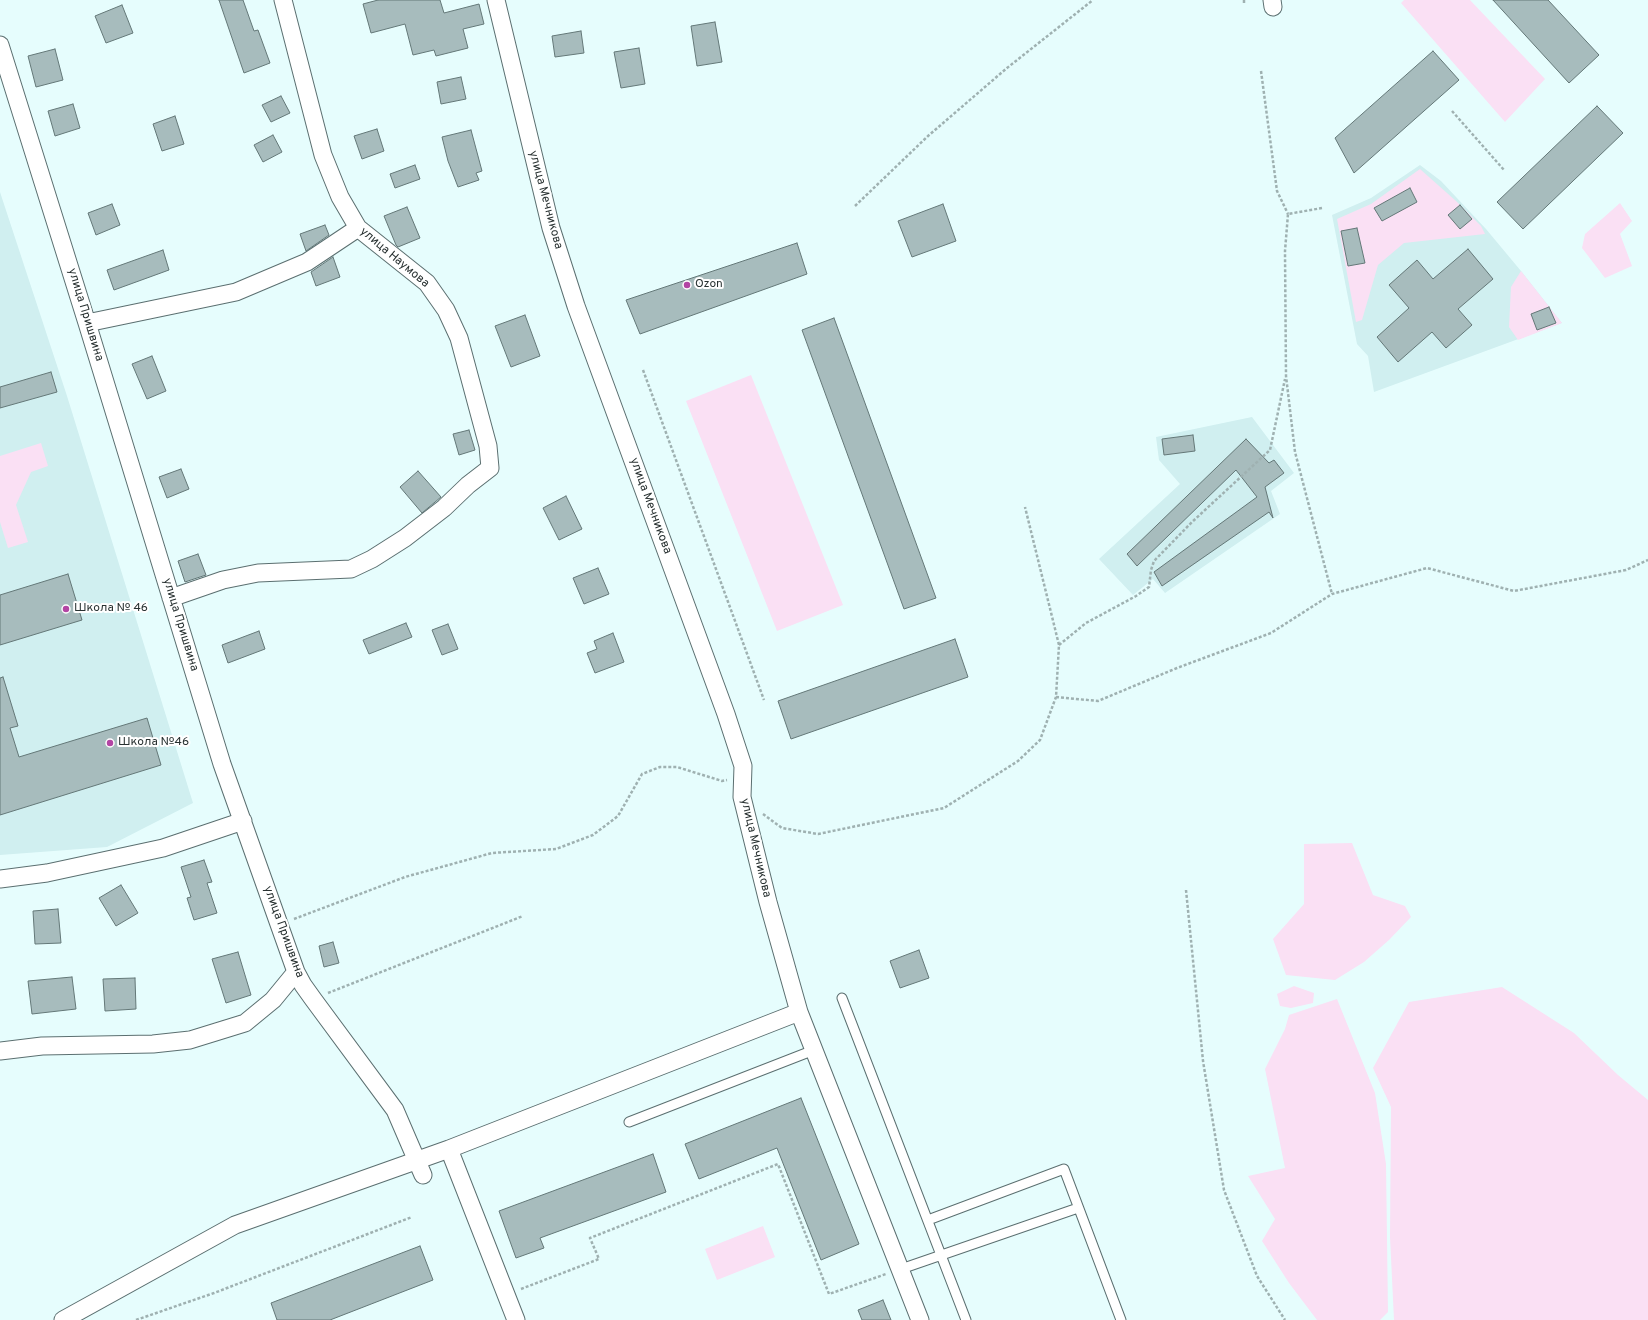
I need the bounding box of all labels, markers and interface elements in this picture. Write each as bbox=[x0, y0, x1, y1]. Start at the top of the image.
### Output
street label: улица Мечникова bbox=[525, 149, 565, 251]
street label: улица Наумова bbox=[356, 225, 432, 291]
street label: улица Пришвина bbox=[64, 267, 106, 363]
place label: Ozon bbox=[695, 278, 723, 292]
marker: Ozon bbox=[682, 280, 692, 290]
street label: улица Мечникова bbox=[626, 456, 674, 556]
street label: улица Пришвина bbox=[159, 577, 201, 673]
place label: Школа № 46 bbox=[74, 602, 148, 616]
marker: Школа № 46 bbox=[61, 604, 71, 614]
place label: Школа №46 bbox=[118, 736, 189, 750]
marker: Школа №46 bbox=[105, 738, 115, 748]
street label: улица Мечникова bbox=[737, 797, 773, 899]
street label: улица Пришвина bbox=[260, 884, 306, 980]

